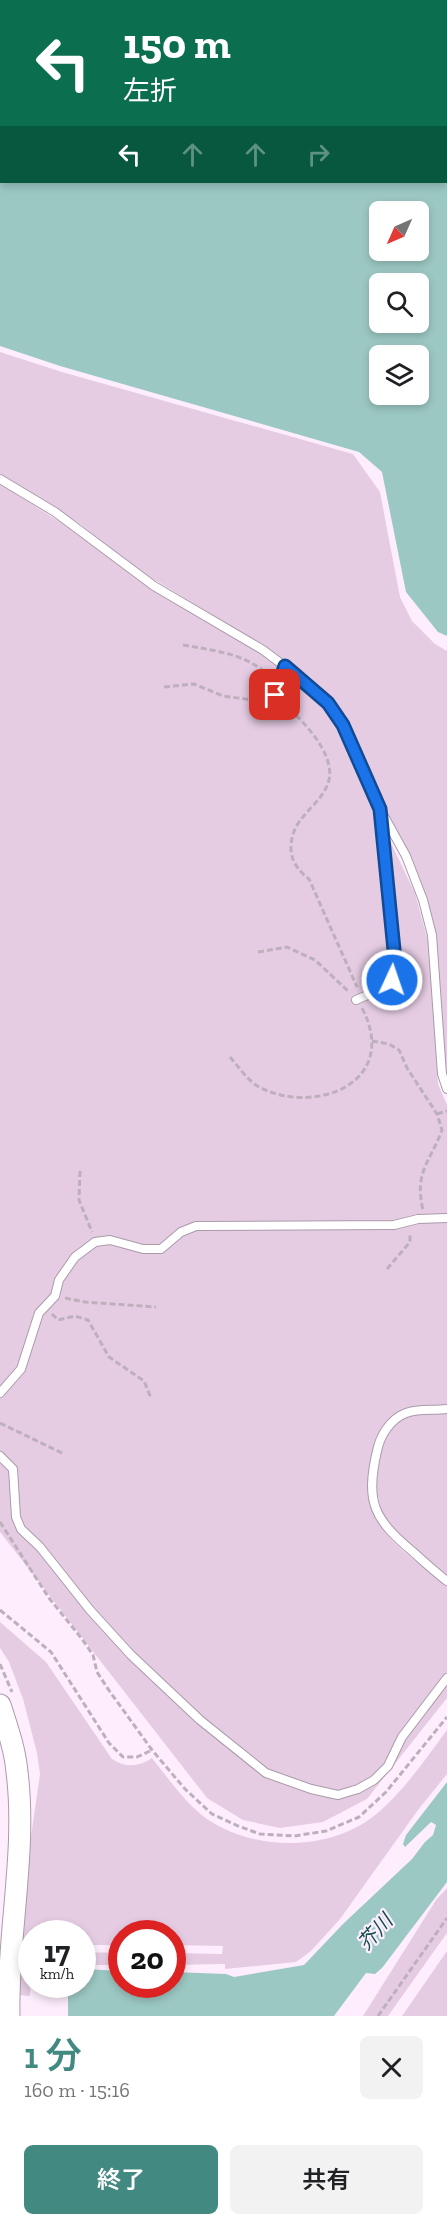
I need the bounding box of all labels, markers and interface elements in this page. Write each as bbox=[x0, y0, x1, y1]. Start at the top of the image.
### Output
text: 150 m bbox=[123, 18, 231, 69]
icon: left bbox=[24, 24, 102, 102]
text: 左折 bbox=[123, 75, 177, 107]
icon: left bbox=[113, 138, 146, 171]
icon: ahead bbox=[176, 138, 209, 171]
icon: ahead bbox=[239, 138, 272, 171]
icon: right bbox=[302, 138, 335, 171]
north arrow bbox=[369, 201, 429, 261]
map controls bbox=[369, 201, 429, 405]
button: search bbox=[369, 273, 429, 333]
button: layers bbox=[369, 345, 429, 405]
pin bbox=[249, 669, 300, 720]
icon: arrive bbox=[258, 678, 291, 711]
position arrow bbox=[360, 948, 424, 1012]
water label: 芥川 bbox=[353, 1908, 399, 1955]
speed limit sign: 20 bbox=[108, 1920, 186, 1998]
text: 17 bbox=[44, 1934, 70, 1970]
text: km/h bbox=[40, 1965, 74, 1983]
text: 1 分 bbox=[24, 2034, 82, 2077]
button: close bbox=[360, 2036, 423, 2099]
text: 160 m · 15:16 bbox=[24, 2078, 130, 2102]
button: 終了 bbox=[24, 2145, 218, 2214]
button: 共有 bbox=[230, 2145, 423, 2214]

